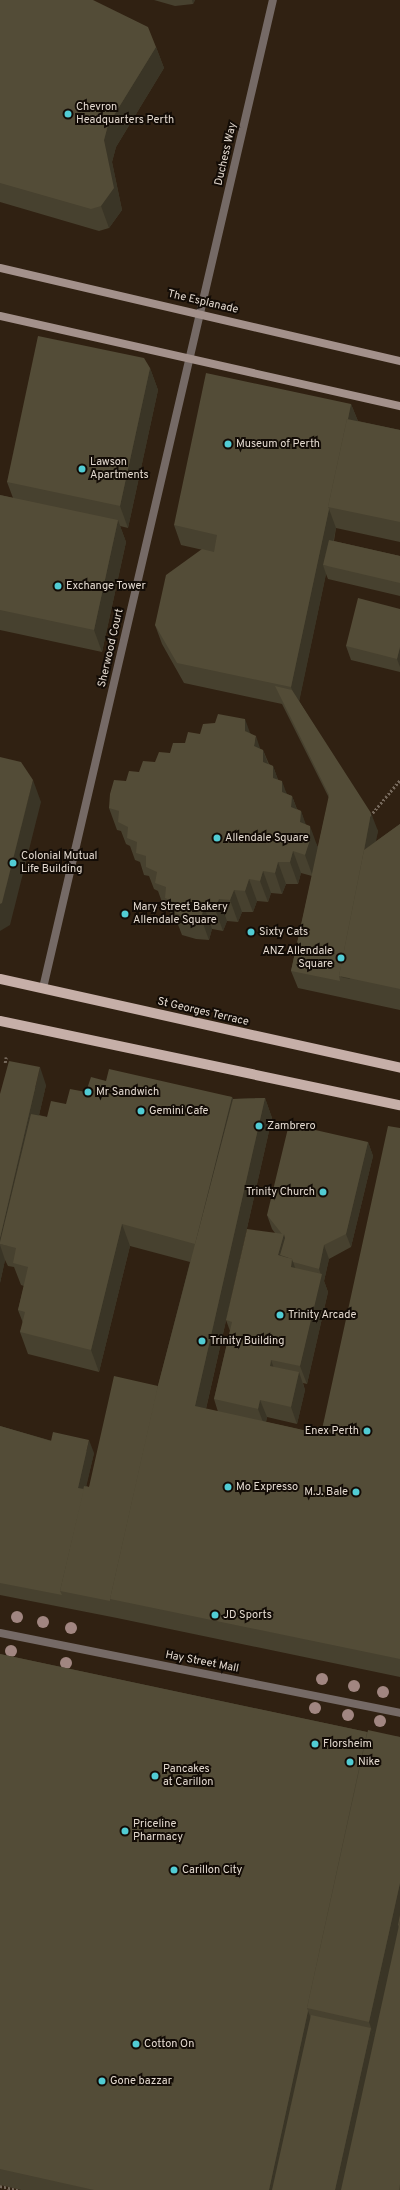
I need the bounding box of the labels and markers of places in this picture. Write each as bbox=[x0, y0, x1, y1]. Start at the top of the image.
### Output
place label: Chevron Headquarters Perth bbox=[76, 101, 174, 127]
marker: Chevron Headquarters Perth bbox=[63, 109, 73, 119]
place label: Museum of Perth bbox=[236, 437, 320, 451]
marker: Museum of Perth bbox=[223, 439, 233, 449]
place label: Lawson Apartments bbox=[90, 456, 149, 482]
marker: Lawson Apartments bbox=[77, 464, 87, 474]
place label: Exchange Tower bbox=[66, 579, 146, 593]
marker: Exchange Tower bbox=[53, 581, 63, 591]
place label: Allendale Square bbox=[225, 831, 309, 845]
marker: Allendale Square bbox=[212, 833, 222, 843]
place label: Colonial Mutual Life Building bbox=[21, 850, 97, 876]
marker: Colonial Mutual Life Building bbox=[8, 858, 18, 868]
place label: Mary Street Bakery Allendale Square bbox=[133, 901, 228, 927]
marker: Mary Street Bakery Allendale Square bbox=[120, 909, 130, 919]
place label: Sixty Cats bbox=[259, 925, 308, 939]
marker: Sixty Cats bbox=[246, 927, 256, 937]
place label: ANZ Allendale Square bbox=[262, 945, 333, 971]
marker: ANZ Allendale Square bbox=[336, 953, 346, 963]
place label: Mr Sandwich bbox=[96, 1085, 159, 1099]
marker: Mr Sandwich bbox=[83, 1087, 93, 1097]
place label: Gemini Cafe bbox=[149, 1104, 208, 1118]
marker: Gemini Cafe bbox=[136, 1106, 146, 1116]
place label: Zambrero bbox=[267, 1119, 316, 1133]
marker: Zambrero bbox=[254, 1121, 264, 1131]
place label: Trinity Church bbox=[246, 1185, 315, 1199]
marker: Trinity Church bbox=[318, 1187, 328, 1197]
place label: Trinity Arcade bbox=[288, 1308, 357, 1322]
marker: Trinity Arcade bbox=[275, 1310, 285, 1320]
place label: Trinity Building bbox=[210, 1334, 284, 1348]
marker: Trinity Building bbox=[197, 1336, 207, 1346]
place label: Enex Perth bbox=[305, 1424, 359, 1438]
marker: Enex Perth bbox=[362, 1426, 372, 1436]
place label: Mo Expresso bbox=[236, 1480, 298, 1494]
marker: Mo Expresso bbox=[223, 1482, 233, 1492]
place label: M.J. Bale bbox=[304, 1485, 348, 1499]
marker: M.J. Bale bbox=[351, 1487, 361, 1497]
place label: JD Sports bbox=[223, 1608, 272, 1622]
marker: JD Sports bbox=[210, 1610, 220, 1620]
place label: Florsheim bbox=[323, 1737, 372, 1751]
marker: Florsheim bbox=[310, 1739, 320, 1749]
place label: Nike bbox=[358, 1755, 380, 1769]
marker: Nike bbox=[345, 1757, 355, 1767]
place label: Pancakes at Carillon bbox=[163, 1763, 213, 1789]
marker: Pancakes at Carillon bbox=[150, 1771, 160, 1781]
place label: Priceline Pharmacy bbox=[133, 1818, 183, 1844]
marker: Priceline Pharmacy bbox=[120, 1826, 130, 1836]
place label: Carillon City bbox=[182, 1863, 242, 1877]
marker: Carillon City bbox=[169, 1865, 179, 1875]
place label: Cotton On bbox=[144, 2037, 194, 2051]
marker: Cotton On bbox=[131, 2039, 141, 2049]
place label: Gone bazzar bbox=[110, 2074, 172, 2088]
marker: Gone bazzar bbox=[97, 2076, 107, 2086]

